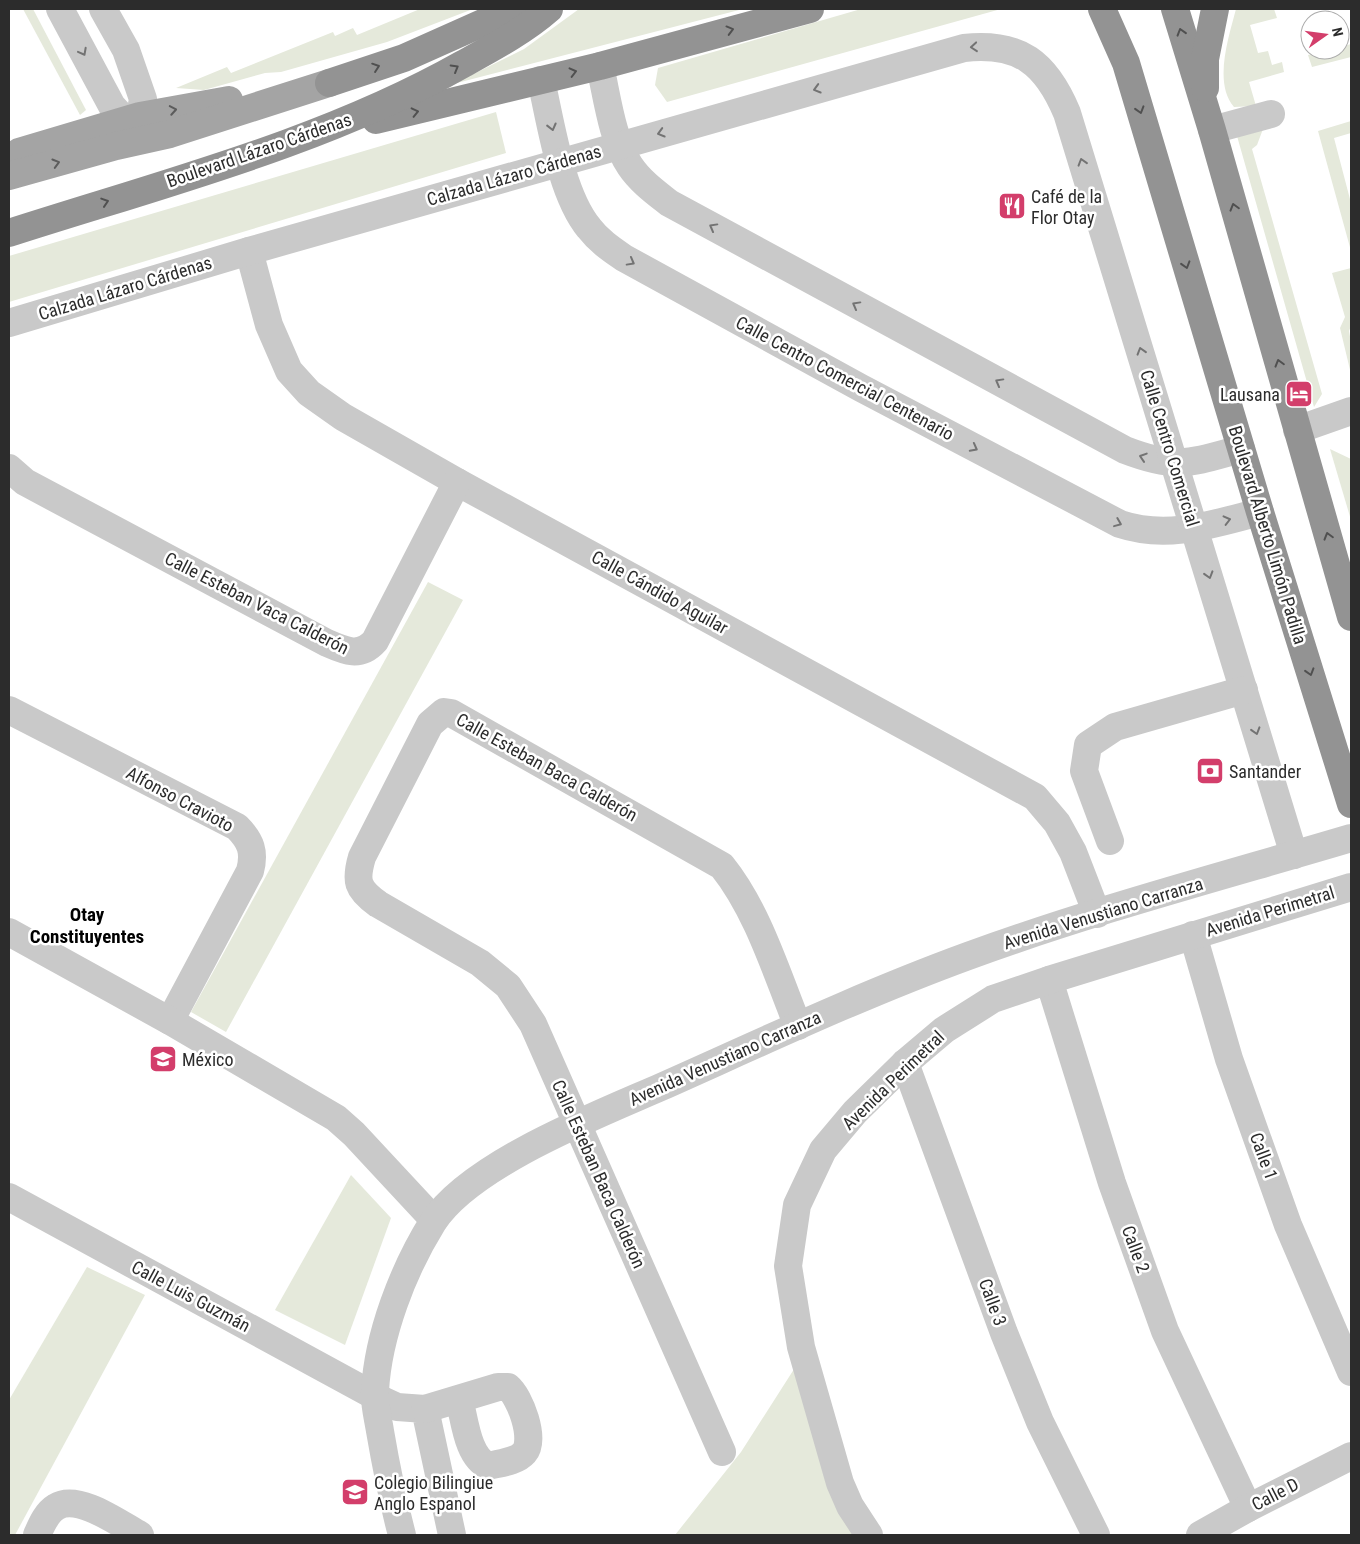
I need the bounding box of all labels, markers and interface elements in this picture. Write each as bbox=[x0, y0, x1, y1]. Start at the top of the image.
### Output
north arrow bbox=[1300, 10, 1350, 60]
one-way arrow bbox=[725, 26, 733, 36]
text: N bbox=[1329, 26, 1346, 38]
one-way arrow bbox=[1177, 28, 1187, 37]
one-way arrow bbox=[970, 41, 978, 52]
one-way arrow bbox=[77, 46, 87, 55]
one-way arrow bbox=[371, 63, 379, 73]
one-way arrow bbox=[450, 65, 459, 75]
one-way arrow bbox=[568, 67, 577, 78]
one-way arrow bbox=[814, 84, 822, 94]
one-way arrow bbox=[1134, 105, 1144, 113]
one-way arrow bbox=[168, 106, 177, 116]
one-way arrow bbox=[411, 107, 420, 118]
street label: Boulevard Lázaro Cárdenas bbox=[164, 109, 354, 191]
one-way arrow bbox=[546, 123, 557, 132]
one-way arrow bbox=[657, 128, 665, 138]
street label: Calzada Lázaro Cárdenas bbox=[424, 140, 604, 210]
one-way arrow bbox=[1078, 158, 1088, 167]
one-way arrow bbox=[51, 159, 59, 169]
place label: Café de la Flor Otay bbox=[1031, 186, 1102, 228]
restaurant icon: Café de la Flor Otay bbox=[997, 191, 1027, 221]
one-way arrow bbox=[100, 197, 109, 207]
one-way arrow bbox=[1230, 203, 1240, 211]
one-way arrow bbox=[710, 223, 719, 233]
street label: Calzada Lázaro Cárdenas bbox=[36, 252, 214, 324]
one-way arrow bbox=[625, 256, 634, 266]
one-way arrow bbox=[1181, 261, 1191, 269]
one-way arrow bbox=[852, 301, 861, 311]
street label: Calle Centro Comercial Centenario bbox=[732, 311, 958, 445]
one-way arrow bbox=[1136, 347, 1146, 355]
one-way arrow bbox=[1274, 360, 1284, 368]
street label: Calle Centro Comercial bbox=[1136, 367, 1204, 529]
one-way arrow bbox=[995, 379, 1004, 389]
hotel icon: Lausana bbox=[1284, 379, 1314, 409]
place label: Lausana bbox=[1220, 384, 1280, 405]
street label: Boulevard Alberto Limón Padilla bbox=[1225, 423, 1311, 647]
one-way arrow bbox=[968, 442, 977, 452]
one-way arrow bbox=[1139, 452, 1148, 462]
one-way arrow bbox=[1223, 515, 1232, 526]
one-way arrow bbox=[1113, 517, 1122, 527]
one-way arrow bbox=[1324, 533, 1334, 541]
street label: Calle Cándido Aguilar bbox=[588, 546, 732, 638]
street label: Calle Esteban Vaca Calderón bbox=[161, 547, 353, 659]
one-way arrow bbox=[1203, 571, 1213, 579]
one-way arrow bbox=[1304, 667, 1314, 676]
street label: Calle Esteban Baca Calderón bbox=[453, 708, 641, 826]
one-way arrow bbox=[1250, 726, 1260, 734]
bank icon: Santander bbox=[1195, 756, 1225, 786]
place label: Santander bbox=[1229, 761, 1302, 782]
street label: Alfonso Cravioto bbox=[123, 762, 237, 836]
street label: Avenida Venustiano Carranza bbox=[1001, 873, 1205, 953]
street label: Avenida Perimetral bbox=[1203, 881, 1337, 941]
district label: Otay Constituyentes bbox=[30, 903, 144, 948]
street label: Avenida Venustiano Carranza bbox=[626, 1006, 824, 1110]
street label: Avenida Perimetral bbox=[838, 1026, 948, 1134]
school or university icon: México bbox=[148, 1044, 178, 1074]
place label: México bbox=[182, 1049, 233, 1070]
street label: Calle Esteban Baca Calderón bbox=[548, 1077, 650, 1271]
street label: Calle 1 bbox=[1246, 1130, 1282, 1182]
street label: Calle 2 bbox=[1118, 1223, 1154, 1276]
street label: Calle Luis Guzmán bbox=[128, 1256, 254, 1336]
street label: Calle 3 bbox=[975, 1276, 1011, 1328]
place label: Colegio Bilingiue Anglo Espanol bbox=[374, 1472, 493, 1514]
street label: Calle D bbox=[1248, 1473, 1302, 1515]
school or university icon: Colegio Bilingiue Anglo Espanol bbox=[340, 1477, 370, 1507]

